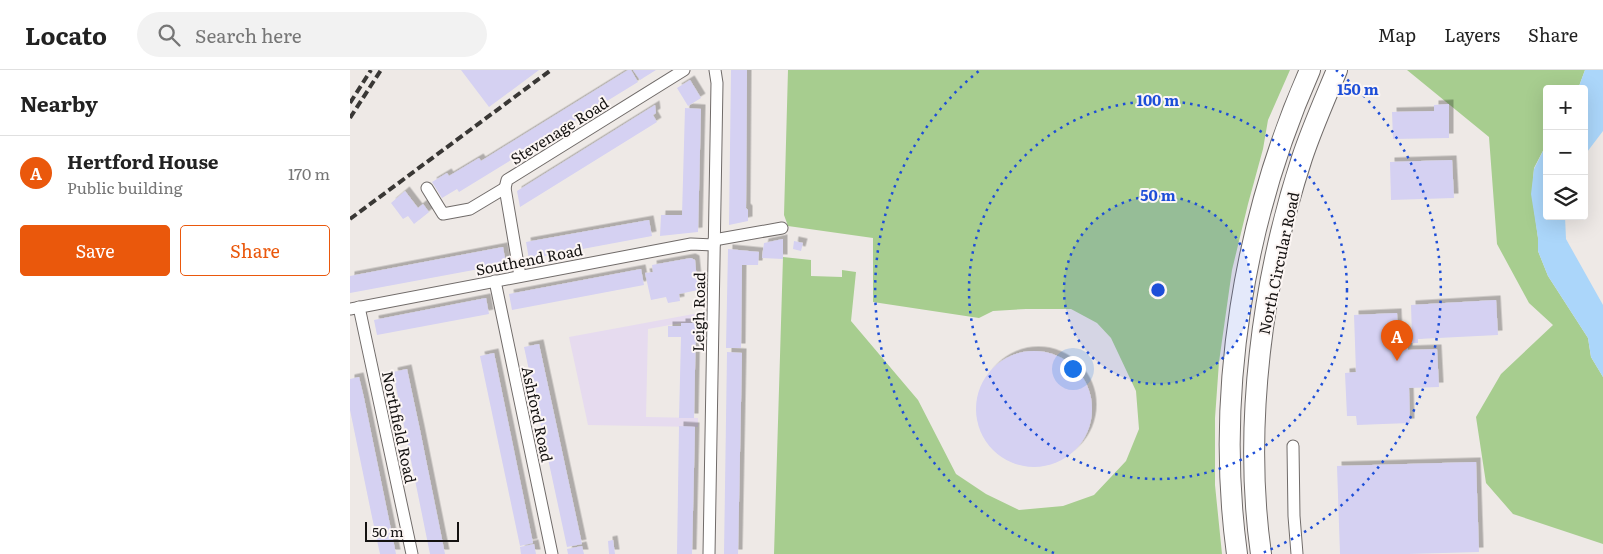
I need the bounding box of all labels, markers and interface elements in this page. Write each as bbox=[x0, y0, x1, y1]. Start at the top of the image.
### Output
search box bbox=[137, 12, 487, 57]
text: Locato bbox=[25, 17, 107, 52]
icon: search bbox=[155, 21, 183, 49]
text: Search here bbox=[195, 21, 302, 49]
text: Map bbox=[1378, 21, 1416, 48]
text: Layers bbox=[1444, 21, 1500, 48]
text: Share bbox=[1528, 21, 1578, 48]
text: 150 m bbox=[1337, 77, 1379, 100]
map controls bbox=[1543, 85, 1588, 220]
button: + bbox=[1543, 85, 1588, 130]
text: Nearby bbox=[20, 87, 98, 118]
text: 100 m bbox=[1137, 88, 1179, 111]
street label: Stevenage Road bbox=[506, 91, 612, 169]
button: − bbox=[1543, 130, 1588, 175]
text: Hertford House bbox=[67, 147, 219, 175]
text: A bbox=[30, 161, 42, 185]
text: 170 m bbox=[288, 161, 330, 185]
text: Public building bbox=[67, 175, 183, 199]
button: layers bbox=[1543, 175, 1588, 220]
text: 50 m bbox=[1140, 183, 1176, 206]
street label: North Circular Road bbox=[1252, 190, 1304, 336]
button: Save bbox=[20, 225, 170, 276]
button: Share bbox=[180, 225, 330, 276]
street label: Southend Road bbox=[473, 237, 585, 281]
street label: Leigh Road bbox=[686, 272, 710, 352]
centre of rings bbox=[1149, 281, 1167, 299]
pin: A bbox=[1381, 320, 1413, 361]
your location bbox=[1060, 356, 1086, 382]
street label: Ashford Road bbox=[517, 364, 559, 464]
street label: Northfield Road bbox=[377, 369, 423, 485]
scale bar bbox=[365, 519, 459, 542]
text: 50 m bbox=[372, 521, 404, 541]

